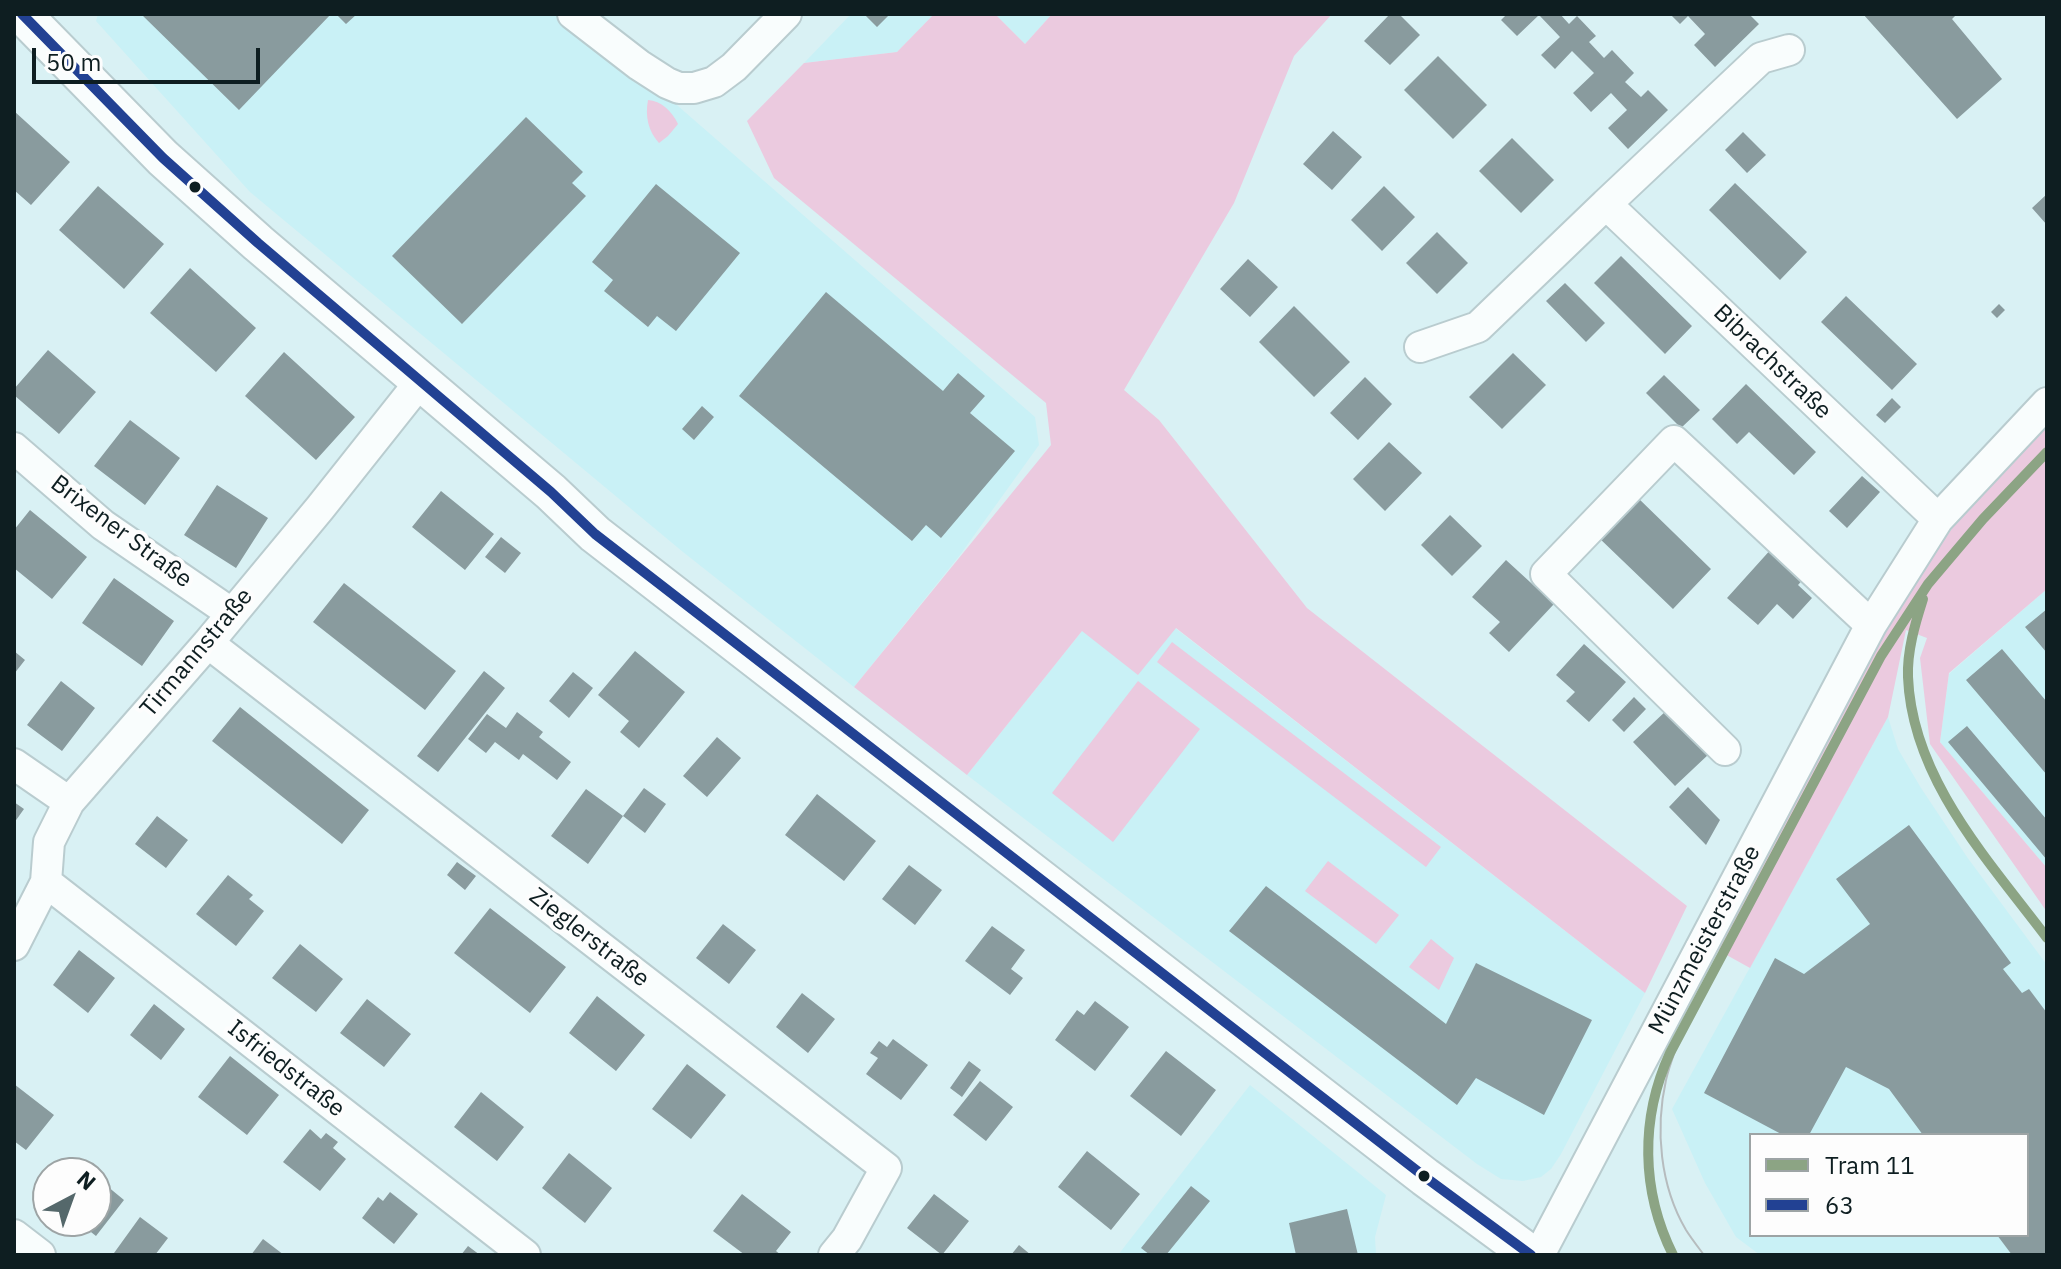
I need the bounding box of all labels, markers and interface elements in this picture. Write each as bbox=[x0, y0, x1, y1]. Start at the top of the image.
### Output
scale bar bbox=[36, 32, 264, 82]
text: 50 m bbox=[46, 46, 101, 78]
unlabelled marker bbox=[187, 179, 203, 195]
street label: Bibrachstraße bbox=[1707, 299, 1837, 425]
street label: Brixener Straße bbox=[45, 470, 197, 594]
street label: Tirmannstraße bbox=[135, 583, 259, 723]
street label: Münzmeisterstraße bbox=[1643, 841, 1767, 1039]
street label: Zieglerstraße bbox=[523, 882, 655, 994]
street label: Isfriedstraße bbox=[222, 1014, 350, 1124]
legend bbox=[1749, 1133, 2029, 1237]
text: Tram 11 bbox=[1825, 1149, 1915, 1181]
north arrow bbox=[32, 1157, 112, 1237]
text: N bbox=[71, 1164, 102, 1196]
unlabelled marker bbox=[1416, 1168, 1432, 1184]
text: 63 bbox=[1825, 1189, 1854, 1221]

